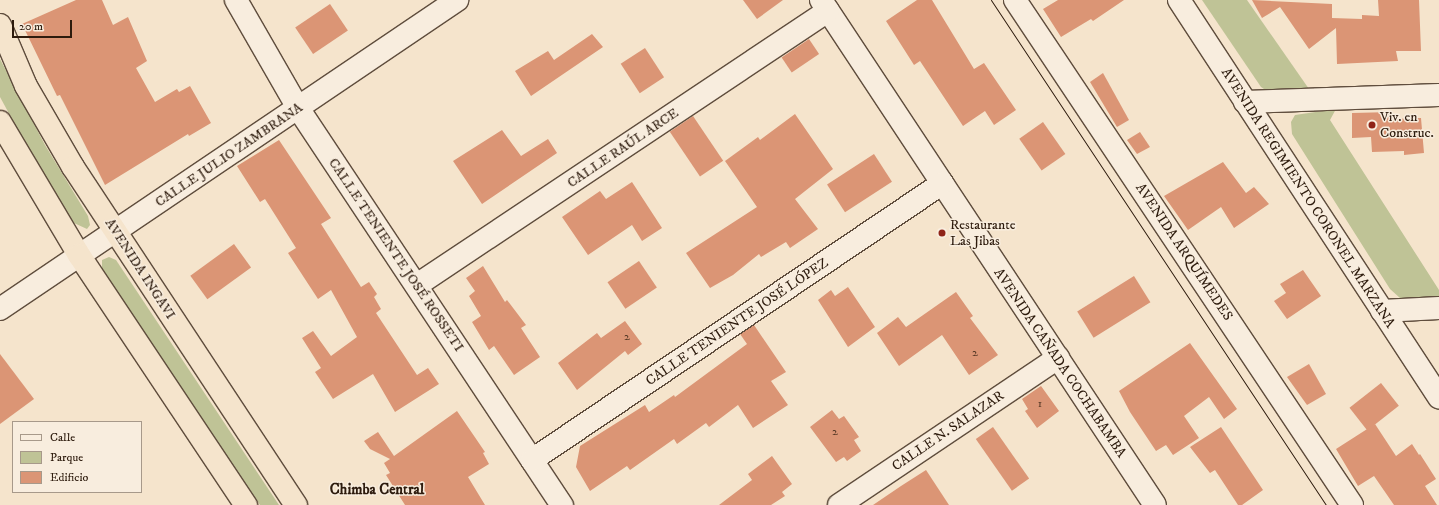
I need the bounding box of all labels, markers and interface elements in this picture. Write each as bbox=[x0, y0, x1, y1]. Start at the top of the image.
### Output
scale bar bbox=[14, 12, 74, 38]
text: 20 m bbox=[19, 19, 43, 34]
street label: AVENIDA REGIMIENTO CORONEL MARZANA bbox=[1217, 65, 1399, 331]
street label: CALLE JULIO ZAMBRANA bbox=[152, 99, 306, 211]
street label: CALLE RAÚL ARCE bbox=[564, 105, 682, 191]
place label: Viv. en Construc. bbox=[1380, 109, 1434, 142]
marker: Viv. en Construc. bbox=[1367, 120, 1377, 130]
street label: CALLE TENIENTE JOSÉ ROSSETI bbox=[325, 155, 467, 355]
street label: AVENIDA ARQUÍMEDES bbox=[1132, 180, 1236, 324]
street label: AVENIDA INGAVI bbox=[101, 215, 179, 323]
place label: Restaurante Las Jibas bbox=[950, 217, 1016, 250]
marker: Restaurante Las Jibas bbox=[937, 228, 947, 238]
street label: CALLE TENIENTE JOSÉ LÓPEZ bbox=[643, 254, 831, 390]
street label: AVENIDA CAÑADA COCHABAMBA bbox=[990, 265, 1130, 461]
house number: 2 bbox=[624, 330, 630, 344]
house number: 2 bbox=[972, 346, 978, 360]
street label: CALLE N. SALAZAR bbox=[889, 387, 1007, 475]
house number: 1 bbox=[1038, 397, 1042, 411]
legend bbox=[12, 421, 142, 493]
house number: 2 bbox=[832, 425, 838, 439]
text: Calle bbox=[50, 430, 75, 445]
text: Parque bbox=[50, 450, 83, 465]
text: Edificio bbox=[50, 470, 88, 485]
district label: Chimba Central bbox=[330, 481, 424, 499]

